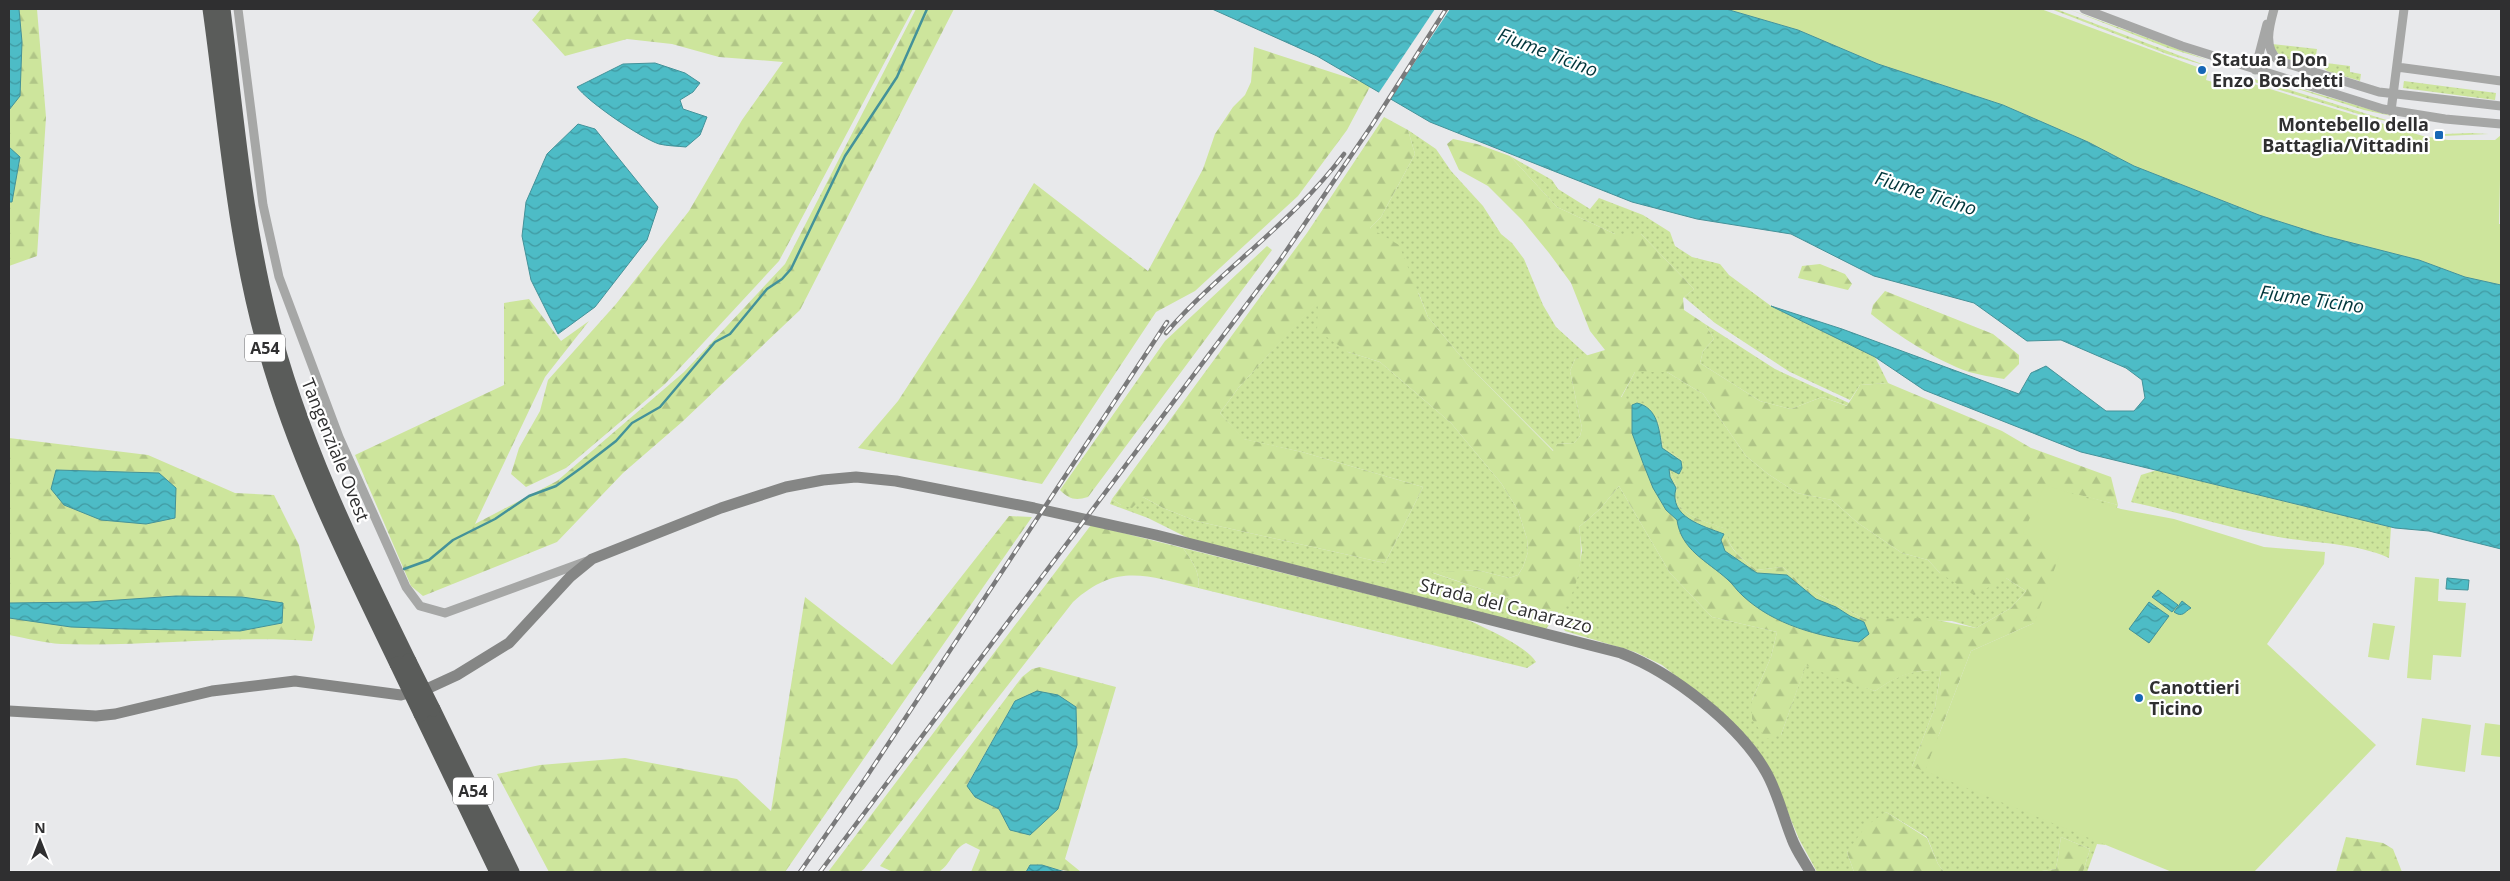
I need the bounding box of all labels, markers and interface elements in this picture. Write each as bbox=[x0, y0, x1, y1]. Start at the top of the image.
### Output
water label: Fiume Ticino bbox=[1494, 21, 1602, 83]
place label: Statua a Don Enzo Boschetti bbox=[2212, 47, 2344, 92]
marker: Statua a Don Enzo Boschetti bbox=[2196, 64, 2208, 76]
place label: Montebello della Battaglia/Vittadini bbox=[2262, 112, 2429, 157]
marker: Montebello della Battaglia/Vittadini bbox=[2433, 129, 2445, 141]
water label: Fiume Ticino bbox=[1872, 164, 1980, 222]
water label: Fiume Ticino bbox=[2258, 279, 2366, 319]
road number: A54 bbox=[245, 334, 285, 362]
street label: Tangenziale Ovest bbox=[296, 375, 376, 525]
street label: Strada del Canarazzo bbox=[1417, 572, 1595, 638]
place label: Canottieri Ticino bbox=[2149, 675, 2240, 720]
marker: Canottieri Ticino bbox=[2133, 692, 2145, 704]
road number: A54 bbox=[453, 778, 493, 804]
north arrow bbox=[15, 816, 65, 866]
text: N bbox=[34, 818, 46, 837]

